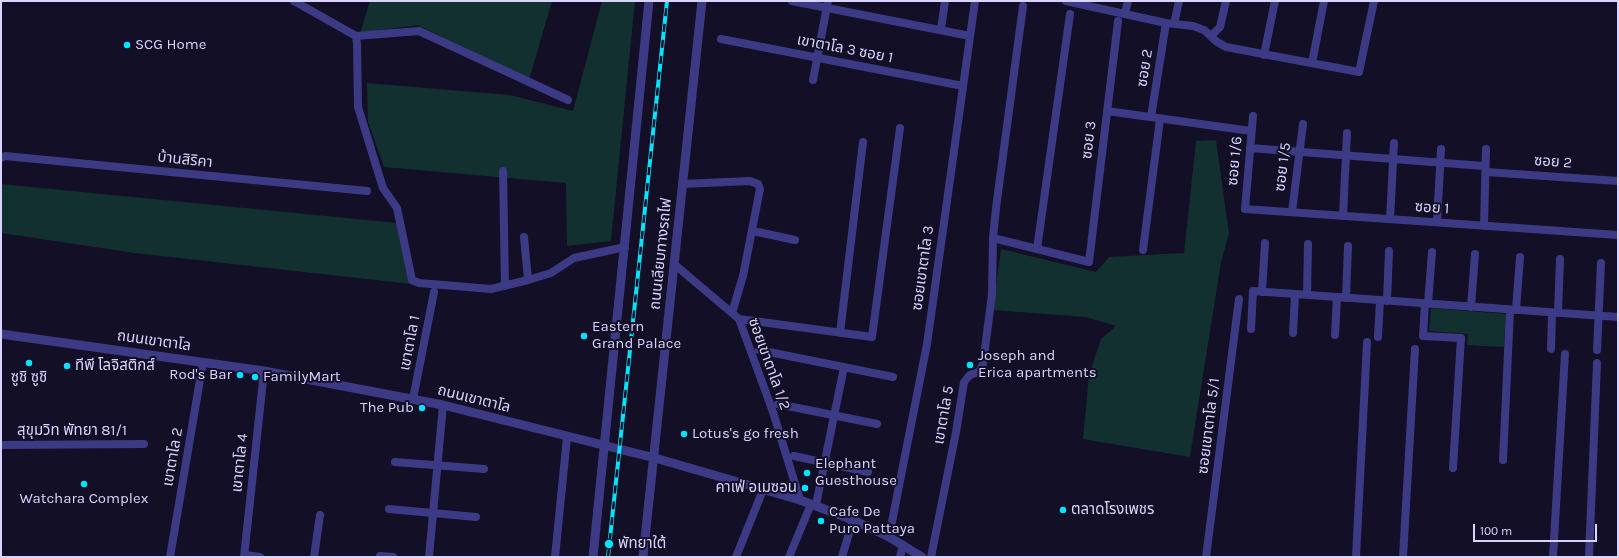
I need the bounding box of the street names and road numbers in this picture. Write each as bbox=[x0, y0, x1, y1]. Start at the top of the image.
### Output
street label: เขาตาโล 3 ซอย 1 bbox=[795, 31, 895, 67]
street label: ซอย 2 bbox=[1133, 48, 1157, 88]
street label: ซอย 3 bbox=[1078, 120, 1100, 160]
street label: ซอย 1/6 bbox=[1224, 136, 1246, 186]
street label: ซอย 1/5 bbox=[1271, 141, 1295, 193]
street label: บ้านสิริคา bbox=[156, 148, 214, 172]
street label: ซอย 2 bbox=[1533, 152, 1573, 172]
street label: ถนนเลียบทางรถไฟ bbox=[646, 197, 676, 311]
street label: ซอย 1 bbox=[1414, 198, 1450, 218]
street label: ซอยเขาตาโล 3 bbox=[908, 224, 938, 312]
street label: เขาตาโล 1 bbox=[396, 314, 424, 372]
street label: ซอยเขาตาโล 1/2 bbox=[744, 315, 794, 413]
street label: ถนนเขาตาโล bbox=[116, 327, 192, 355]
street label: ซอยเขาตาโล 5/1 bbox=[1194, 377, 1224, 475]
street label: ถนนเขาตาโล bbox=[436, 381, 512, 417]
street label: เขาตาโล 5 bbox=[930, 384, 958, 446]
street label: สุขุมวิท พัทยา 81/1 bbox=[17, 422, 127, 440]
street label: เขาตาโล 2 bbox=[159, 426, 187, 488]
street label: เขาตาโล 4 bbox=[228, 433, 252, 493]

